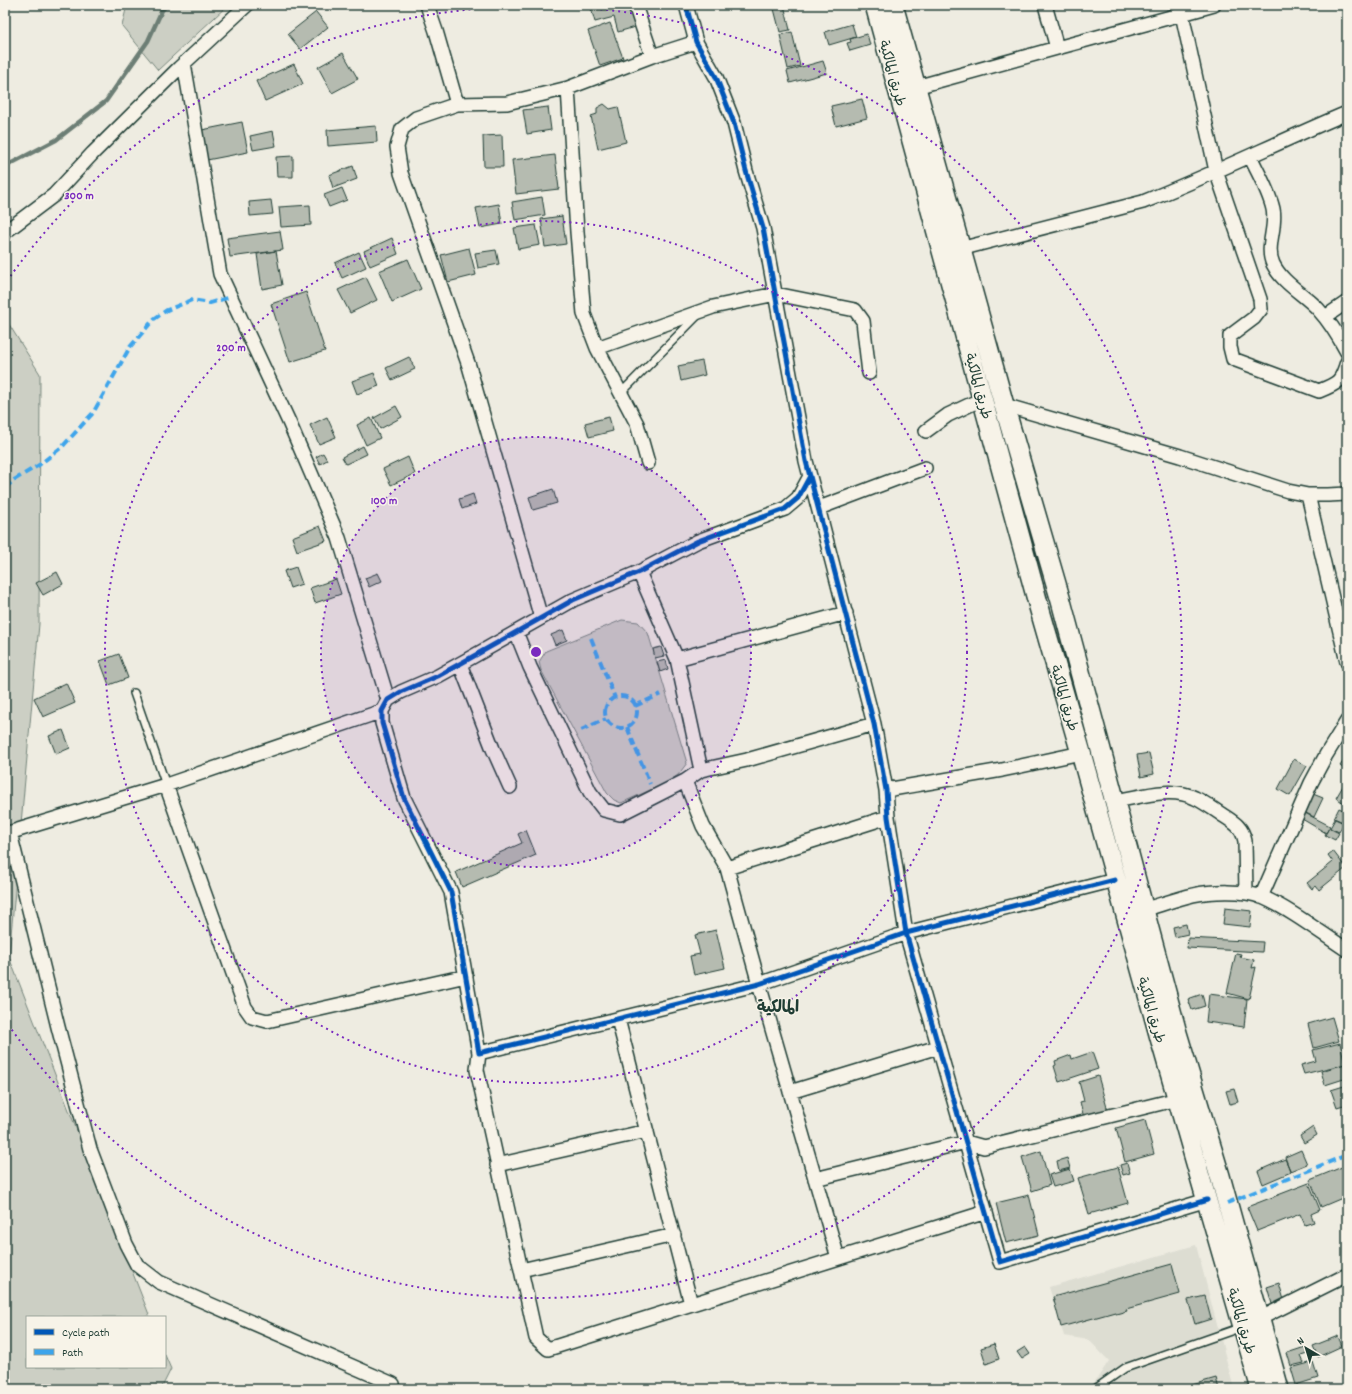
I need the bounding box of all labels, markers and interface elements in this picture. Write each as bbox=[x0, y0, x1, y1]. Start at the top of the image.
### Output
street label: طريق المالكية bbox=[873, 38, 910, 109]
text: 300 m bbox=[64, 188, 94, 205]
text: 200 m bbox=[216, 340, 246, 357]
street label: طريق المالكية bbox=[959, 351, 996, 422]
text: 100 m bbox=[371, 493, 397, 510]
centre of rings bbox=[529, 645, 543, 659]
street label: طريق المالكية bbox=[1044, 663, 1082, 734]
street label: طريق المالكية bbox=[1131, 975, 1169, 1046]
district label: المالكية bbox=[757, 997, 799, 1020]
street label: طريق المالكية bbox=[1221, 1286, 1259, 1357]
legend bbox=[26, 1316, 166, 1368]
text: Cycle path bbox=[62, 1325, 110, 1342]
north arrow bbox=[1286, 1328, 1326, 1368]
text: N bbox=[1294, 1333, 1309, 1350]
text: Path bbox=[62, 1345, 83, 1362]

